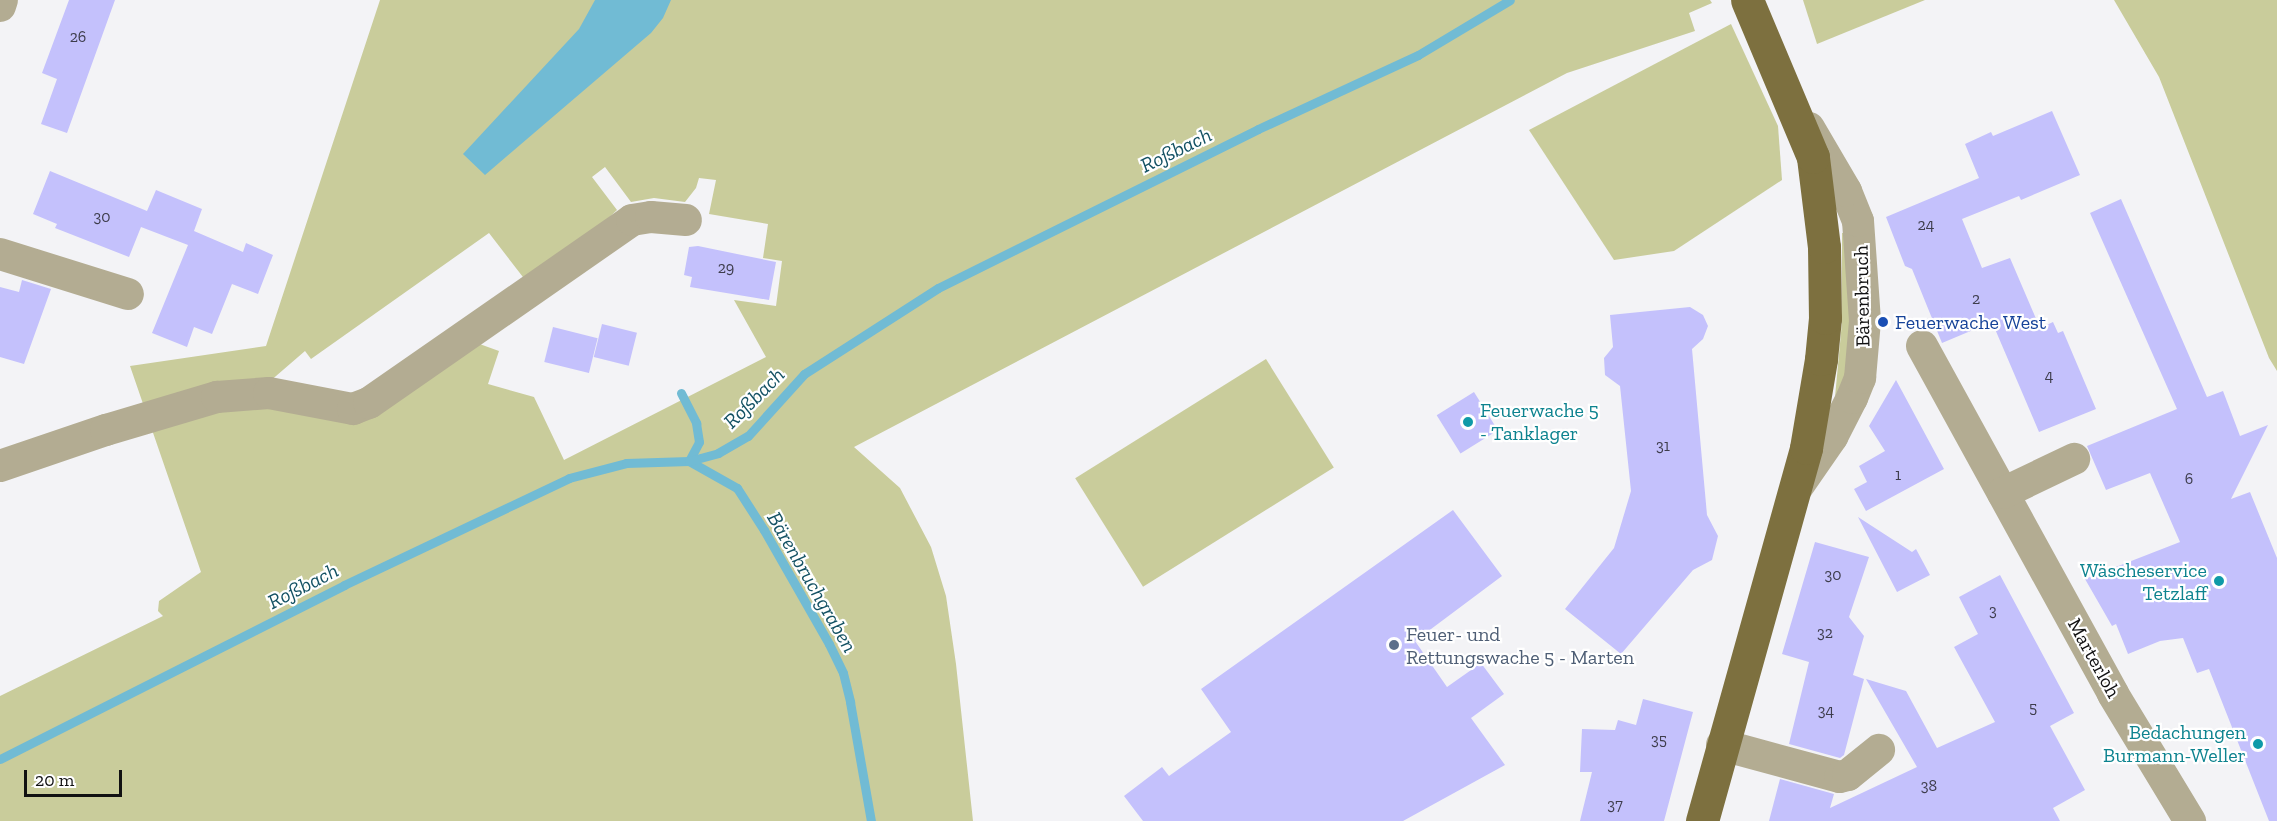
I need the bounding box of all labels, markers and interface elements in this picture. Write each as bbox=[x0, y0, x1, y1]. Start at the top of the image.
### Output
house number: 26 bbox=[70, 27, 86, 47]
water label: Roßbach bbox=[1136, 122, 1216, 178]
house number: 30 bbox=[93, 207, 111, 227]
house number: 24 bbox=[1918, 215, 1934, 235]
street label: Bärenbruch bbox=[1849, 245, 1875, 347]
house number: 29 bbox=[718, 258, 734, 278]
house number: 2 bbox=[1972, 289, 1980, 309]
place label: Feuerwache West bbox=[1895, 310, 2047, 334]
marker: Feuerwache West bbox=[1876, 315, 1890, 329]
water label: Roßbach bbox=[718, 362, 790, 434]
house number: 4 bbox=[2045, 366, 2053, 386]
place label: Feuerwache 5 - Tanklager bbox=[1480, 398, 1599, 445]
marker: Feuerwache 5 - Tanklager bbox=[1461, 415, 1475, 429]
house number: 31 bbox=[1656, 436, 1670, 456]
house number: 1 bbox=[1895, 465, 1901, 485]
house number: 6 bbox=[2185, 469, 2193, 489]
water label: Bärenbruchgraben bbox=[762, 507, 862, 657]
water label: Roßbach bbox=[263, 558, 343, 614]
place label: Wäscheservice Tetzlaff bbox=[2080, 558, 2207, 605]
house number: 30 bbox=[1824, 565, 1842, 585]
marker: Wäscheservice Tetzlaff bbox=[2212, 574, 2226, 588]
house number: 3 bbox=[1989, 601, 1997, 621]
street label: Marterloh bbox=[2062, 614, 2126, 702]
place label: Feuer- und Rettungswache 5 - Marten bbox=[1406, 622, 1634, 669]
house number: 32 bbox=[1817, 623, 1833, 643]
marker: Feuer- und Rettungswache 5 - Marten bbox=[1387, 638, 1401, 652]
house number: 5 bbox=[2029, 698, 2037, 718]
house number: 34 bbox=[1818, 701, 1834, 721]
place label: Bedachungen Burmann-Weller bbox=[2103, 720, 2246, 767]
house number: 35 bbox=[1651, 730, 1667, 750]
marker: Bedachungen Burmann-Weller bbox=[2251, 737, 2265, 751]
scale bar bbox=[27, 758, 124, 796]
text: 20 m bbox=[35, 769, 74, 791]
house number: 38 bbox=[1921, 776, 1937, 796]
house number: 37 bbox=[1607, 795, 1623, 815]

